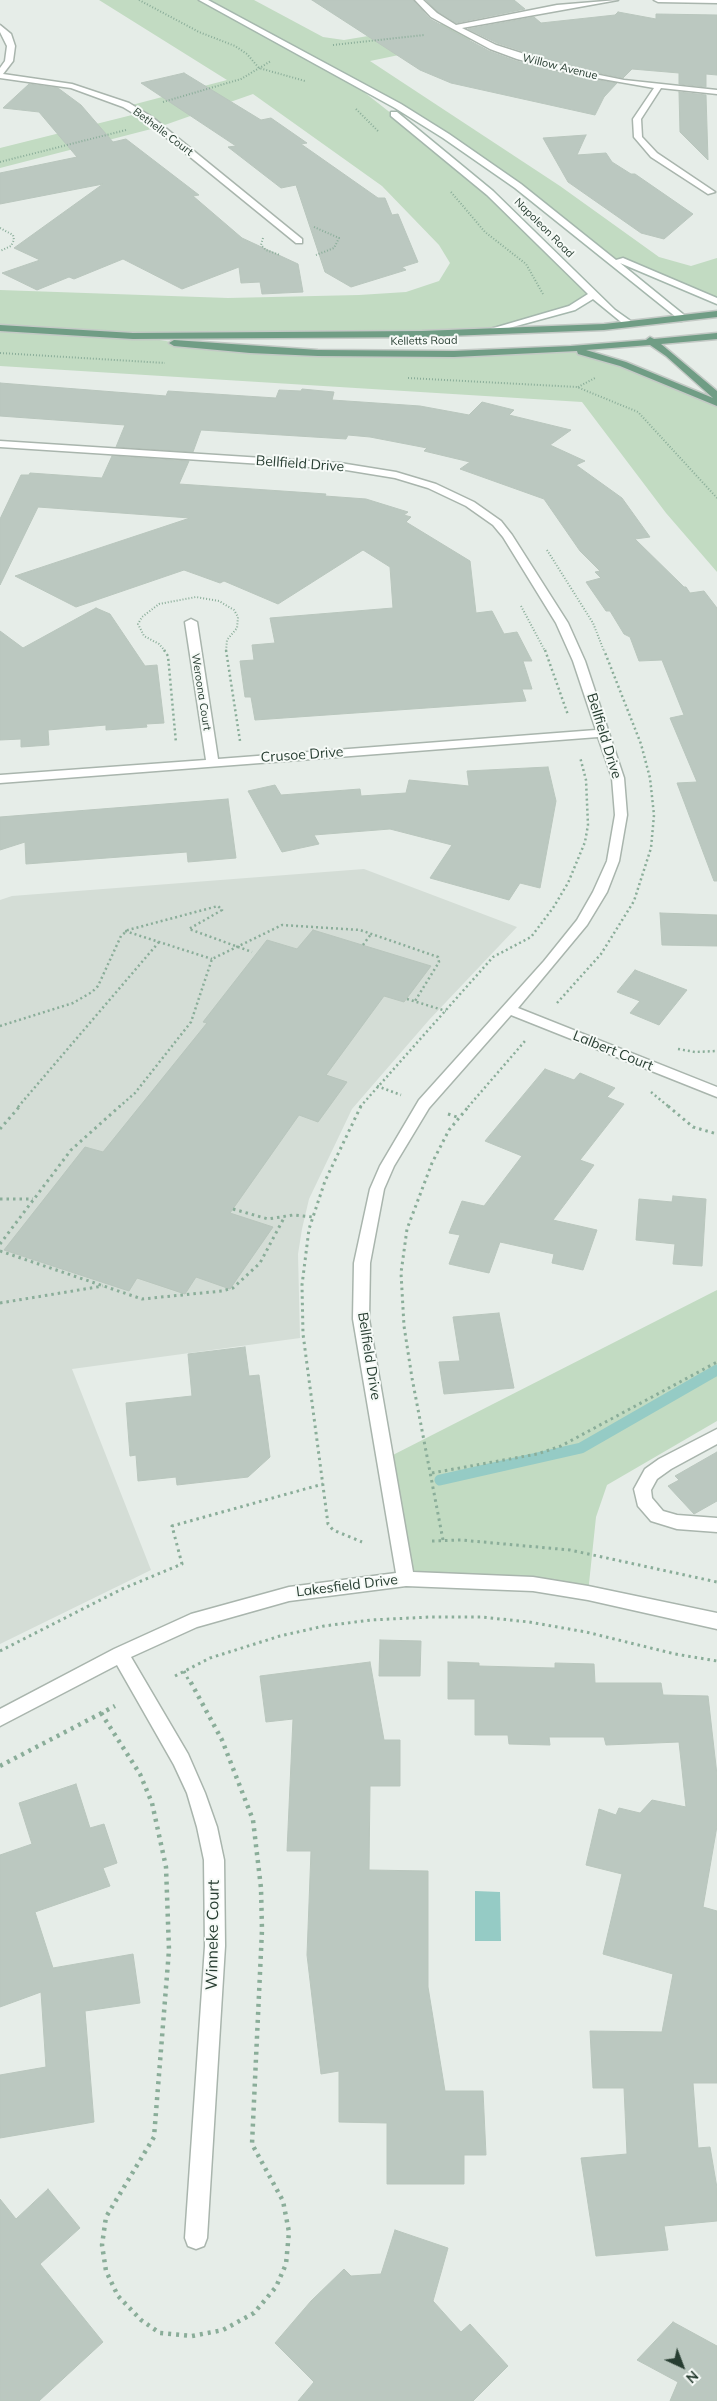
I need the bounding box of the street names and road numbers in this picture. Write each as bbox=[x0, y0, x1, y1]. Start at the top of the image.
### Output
street label: Willow Avenue bbox=[521, 51, 599, 83]
street label: Bethelle Court bbox=[130, 105, 196, 159]
street label: Napoleon Road bbox=[511, 195, 577, 261]
street label: Kelletts Road bbox=[390, 334, 458, 348]
street label: Bellfield Drive bbox=[255, 453, 345, 475]
street label: Weroona Court bbox=[188, 653, 214, 731]
street label: Bellfield Drive bbox=[583, 691, 625, 781]
street label: Crusoe Drive bbox=[260, 744, 344, 766]
street label: Lalbert Court bbox=[570, 1027, 656, 1075]
street label: Bellfield Drive bbox=[354, 1311, 384, 1401]
street label: Lakesfield Drive bbox=[295, 1571, 399, 1601]
street label: Winneke Court bbox=[202, 1880, 224, 1990]

